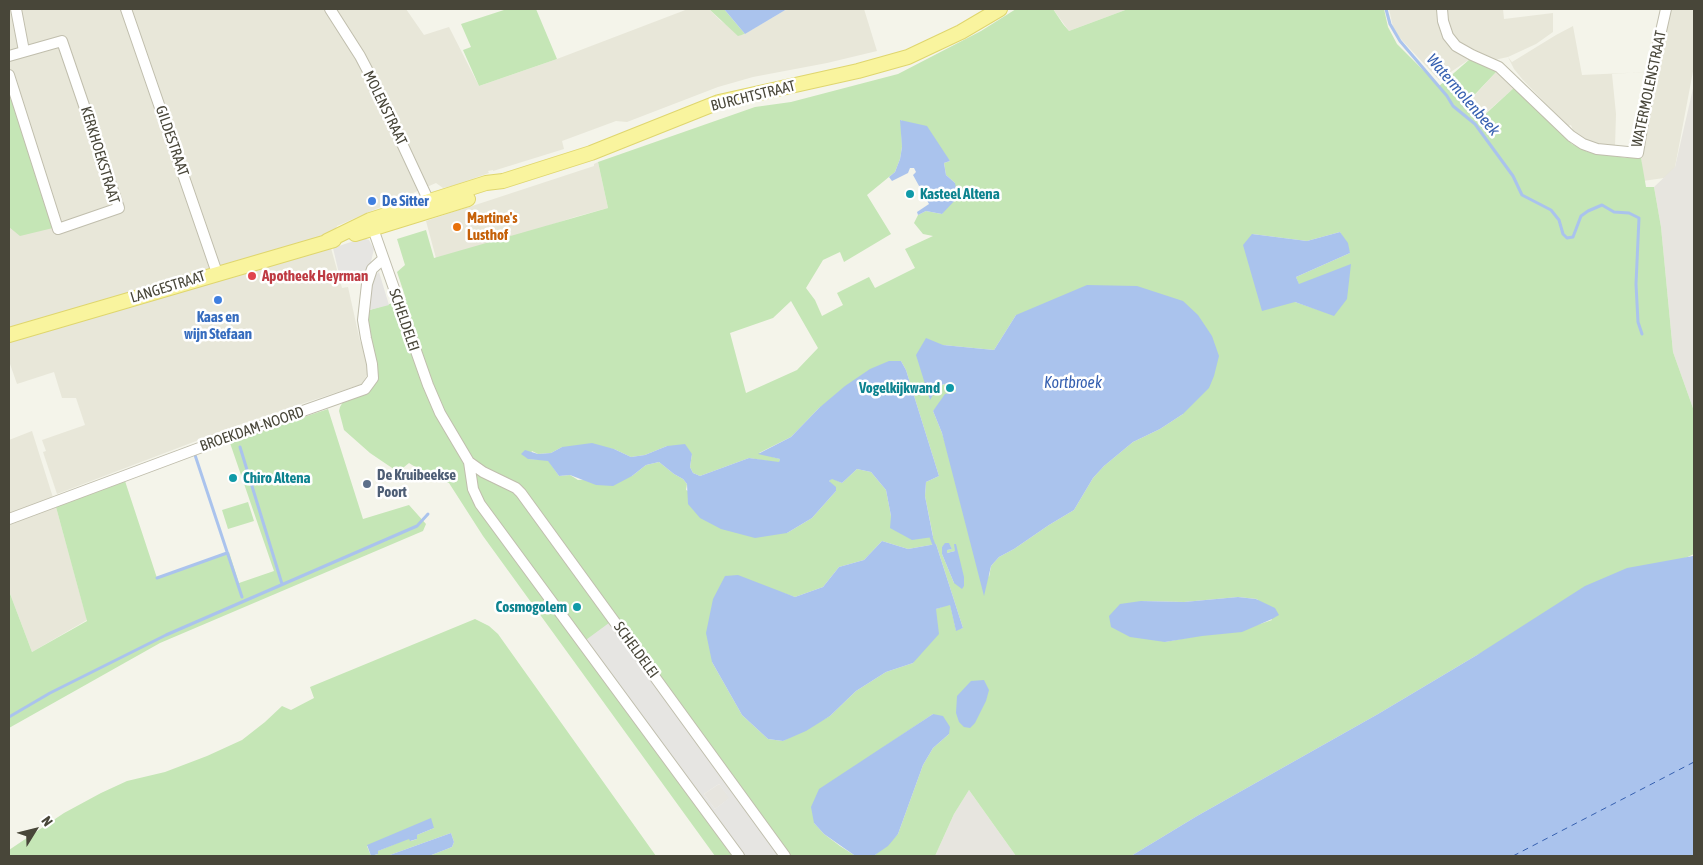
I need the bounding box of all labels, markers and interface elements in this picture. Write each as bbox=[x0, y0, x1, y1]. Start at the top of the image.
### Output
street label: WATERMOLENSTRAAT bbox=[1628, 29, 1670, 149]
water label: Watermolenbeek bbox=[1422, 50, 1504, 140]
street label: MOLENSTRAAT bbox=[359, 68, 411, 148]
street label: BURCHTSTRAAT bbox=[709, 77, 797, 115]
street label: GILDESTRAAT bbox=[152, 103, 192, 179]
street label: KERKHOEKSTRAAT bbox=[77, 104, 123, 206]
place label: Kasteel Altena bbox=[920, 185, 1000, 203]
marker: Kasteel Altena bbox=[904, 188, 916, 200]
place label: De Sitter bbox=[382, 192, 429, 210]
marker: De Sitter bbox=[366, 195, 378, 207]
place label: Martine's Lusthof bbox=[467, 209, 517, 244]
marker: Martine's Lusthof bbox=[451, 221, 463, 233]
street label: LANGESTRAAT bbox=[128, 267, 208, 307]
place label: Apotheek Heyrman bbox=[262, 267, 368, 285]
marker: Apotheek Heyrman bbox=[246, 270, 258, 282]
street label: SCHELDELEI bbox=[385, 286, 423, 354]
marker: Kaas en wijn Stefaan bbox=[212, 294, 224, 306]
place label: Kaas en wijn Stefaan bbox=[184, 308, 252, 343]
water label: Kortbroek bbox=[1044, 373, 1102, 393]
place label: Vogelkijkwand bbox=[859, 379, 940, 397]
marker: Vogelkijkwand bbox=[944, 382, 956, 394]
street label: BROEKDAM-NOORD bbox=[198, 403, 306, 455]
place label: De Kruibeekse Poort bbox=[377, 466, 456, 501]
place label: Chiro Altena bbox=[243, 469, 311, 487]
marker: Chiro Altena bbox=[227, 472, 239, 484]
marker: De Kruibeekse Poort bbox=[361, 478, 373, 490]
place label: Cosmogolem bbox=[495, 598, 567, 616]
marker: Cosmogolem bbox=[571, 601, 583, 613]
street label: SCHELDELEI bbox=[610, 619, 662, 681]
north arrow bbox=[10, 805, 60, 855]
text: N bbox=[38, 813, 56, 829]

